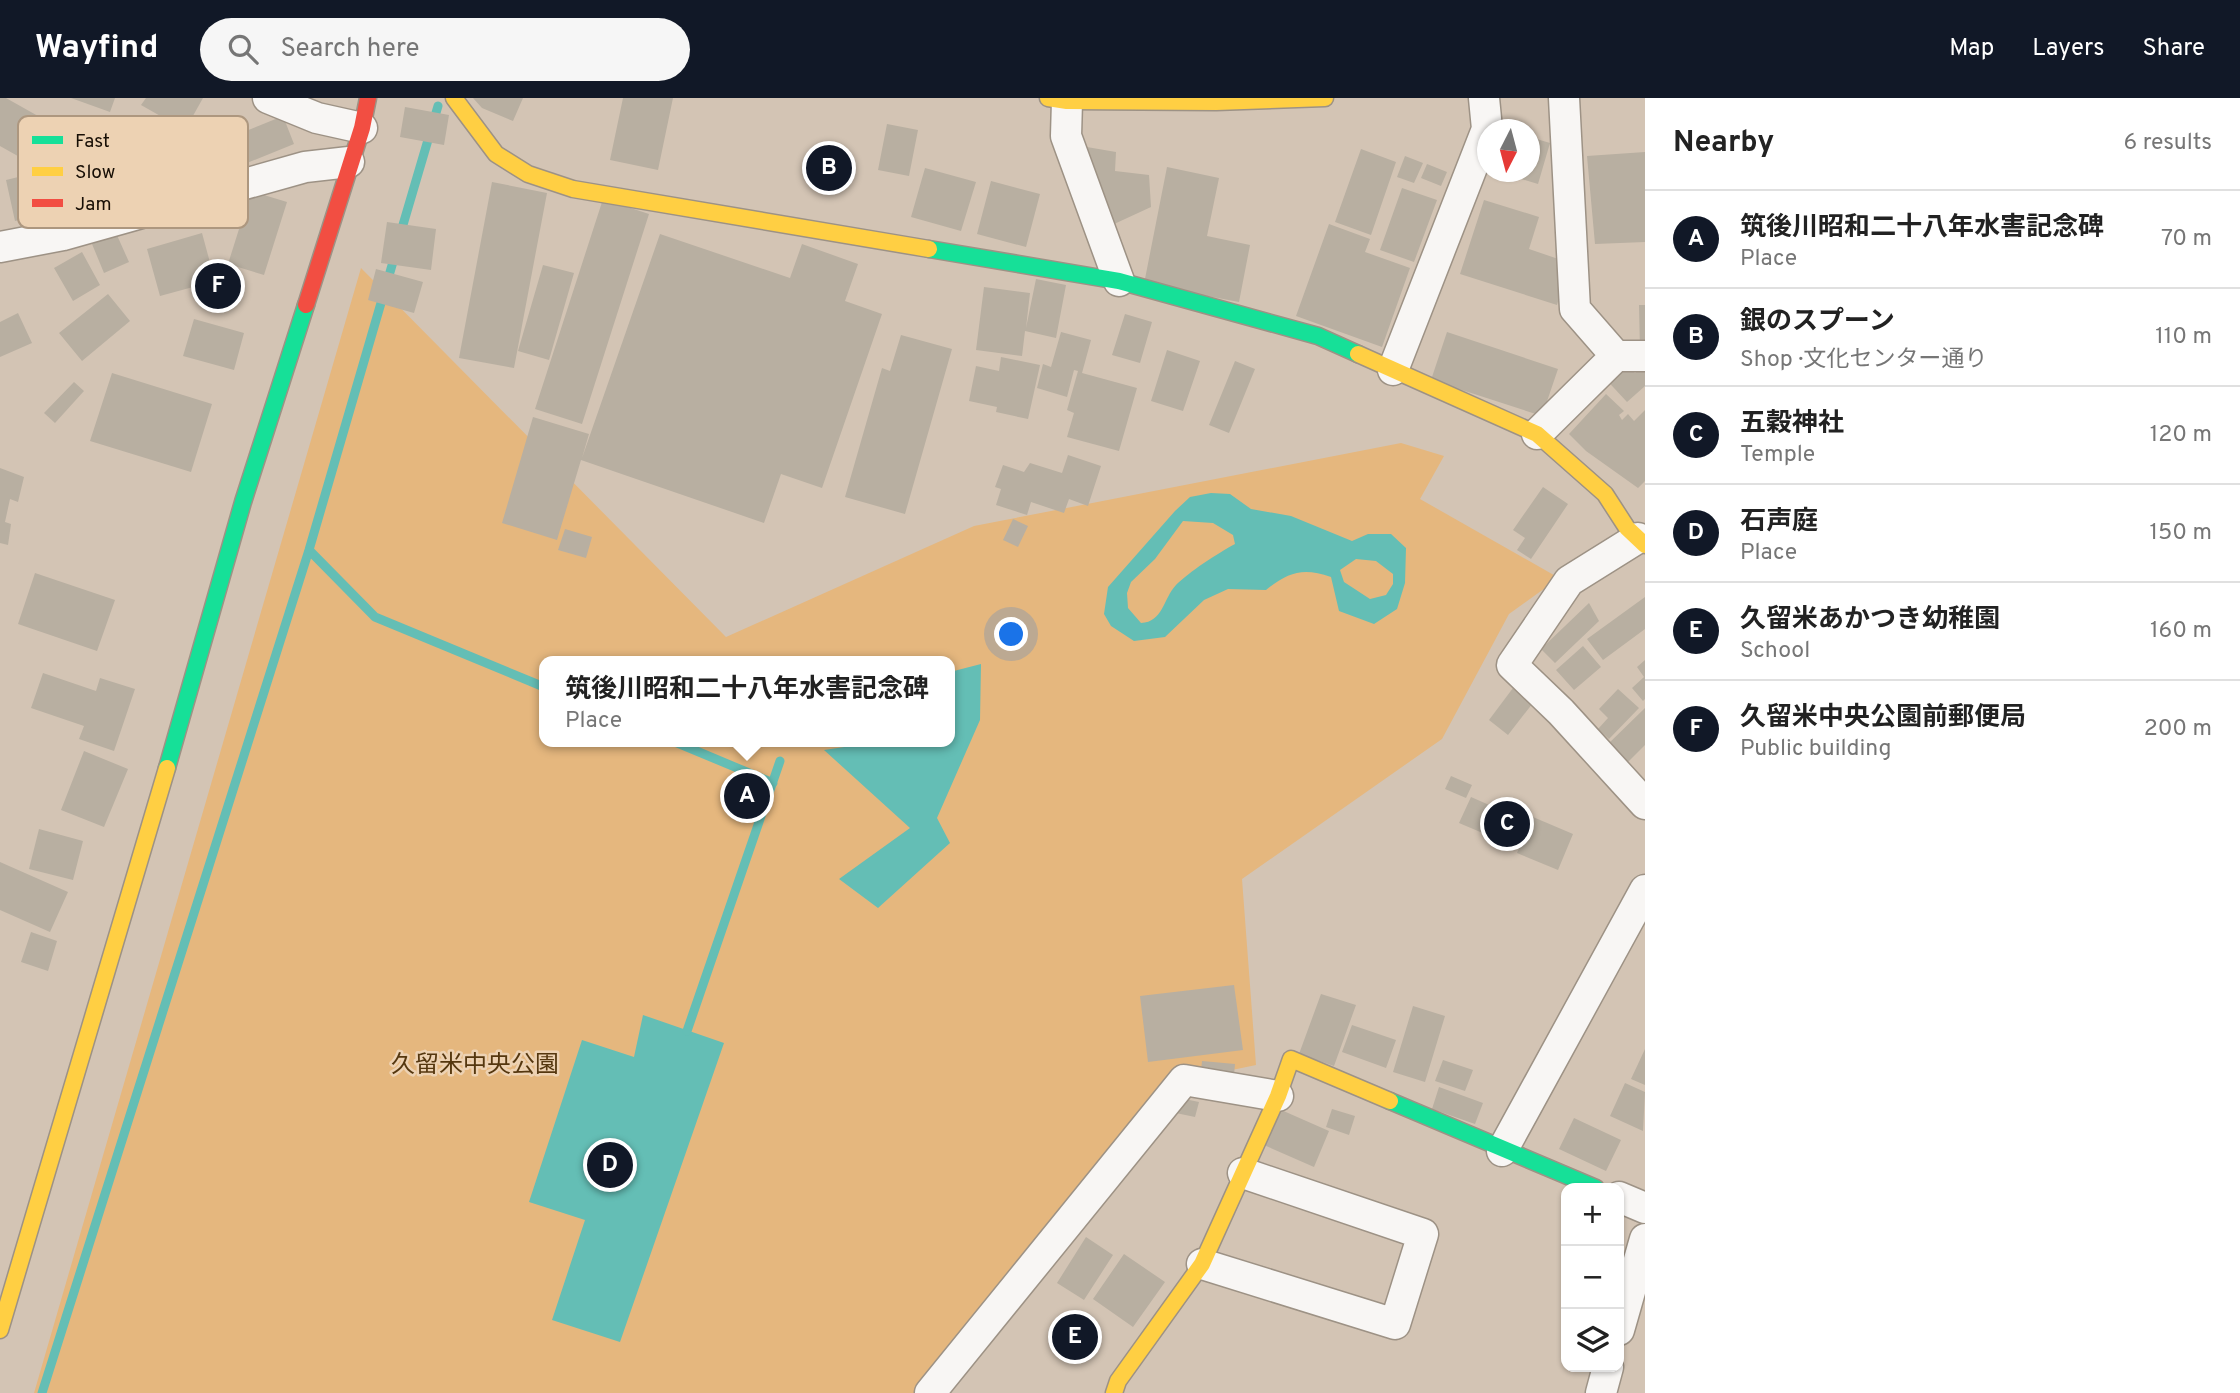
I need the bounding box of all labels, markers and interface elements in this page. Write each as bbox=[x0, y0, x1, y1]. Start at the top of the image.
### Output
search box bbox=[200, 18, 690, 81]
text: Wayfind bbox=[35, 28, 158, 70]
icon: search bbox=[224, 30, 262, 68]
text: Search here bbox=[280, 33, 419, 66]
text: Map bbox=[1949, 34, 1994, 64]
text: Layers bbox=[2032, 34, 2104, 64]
text: Share bbox=[2142, 34, 2205, 64]
legend bbox=[18, 116, 248, 228]
north arrow bbox=[1477, 119, 1540, 182]
text: Nearby bbox=[1673, 125, 1774, 162]
text: 6 results bbox=[2124, 129, 2212, 158]
text: Fast bbox=[75, 130, 110, 154]
pin: B bbox=[806, 142, 852, 194]
text: Slow bbox=[75, 161, 115, 185]
text: Jam bbox=[75, 193, 112, 217]
text: 筑後川昭和二十八年水害記念碑 bbox=[1740, 212, 2104, 245]
text: A bbox=[1688, 225, 1704, 254]
text: 70 m bbox=[2161, 225, 2212, 254]
text: Place bbox=[1740, 245, 1797, 274]
pin: F bbox=[195, 260, 241, 312]
text: 銀のスプーン bbox=[1740, 306, 1895, 339]
text: B bbox=[1688, 323, 1704, 352]
text: 110 m bbox=[2155, 323, 2212, 352]
text: Shop · 文化センター通り bbox=[1740, 346, 1988, 375]
text: 五穀神社 bbox=[1740, 408, 1844, 441]
text: C bbox=[1689, 421, 1703, 450]
text: 120 m bbox=[2150, 421, 2212, 450]
text: Temple bbox=[1740, 441, 1815, 470]
text: 石声庭 bbox=[1740, 506, 1818, 539]
text: D bbox=[1688, 519, 1704, 548]
text: 150 m bbox=[2150, 519, 2212, 548]
text: Place bbox=[1740, 539, 1797, 568]
text: 久留米あかつき幼稚園 bbox=[1740, 604, 2000, 637]
your location bbox=[994, 617, 1028, 651]
text: E bbox=[1689, 617, 1703, 646]
text: 160 m bbox=[2150, 617, 2212, 646]
text: School bbox=[1740, 637, 1810, 666]
popup bbox=[539, 656, 955, 747]
text: 筑後川昭和二十八年水害記念碑 bbox=[565, 674, 929, 707]
text: 久留米中央公園前郵便局 bbox=[1740, 702, 2026, 735]
text: Place bbox=[565, 707, 622, 736]
text: F bbox=[1689, 715, 1703, 744]
text: 200 m bbox=[2144, 715, 2212, 744]
text: Public building bbox=[1740, 735, 1892, 764]
pin: A bbox=[724, 770, 770, 822]
pin: C bbox=[1484, 798, 1530, 850]
park label: 久留米中央公園 bbox=[391, 1051, 559, 1081]
pin: D bbox=[587, 1139, 633, 1191]
map controls bbox=[1561, 1183, 1624, 1372]
button: + bbox=[1561, 1183, 1624, 1246]
button: − bbox=[1561, 1246, 1624, 1309]
button: layers bbox=[1561, 1309, 1624, 1372]
pin: E bbox=[1052, 1311, 1098, 1363]

